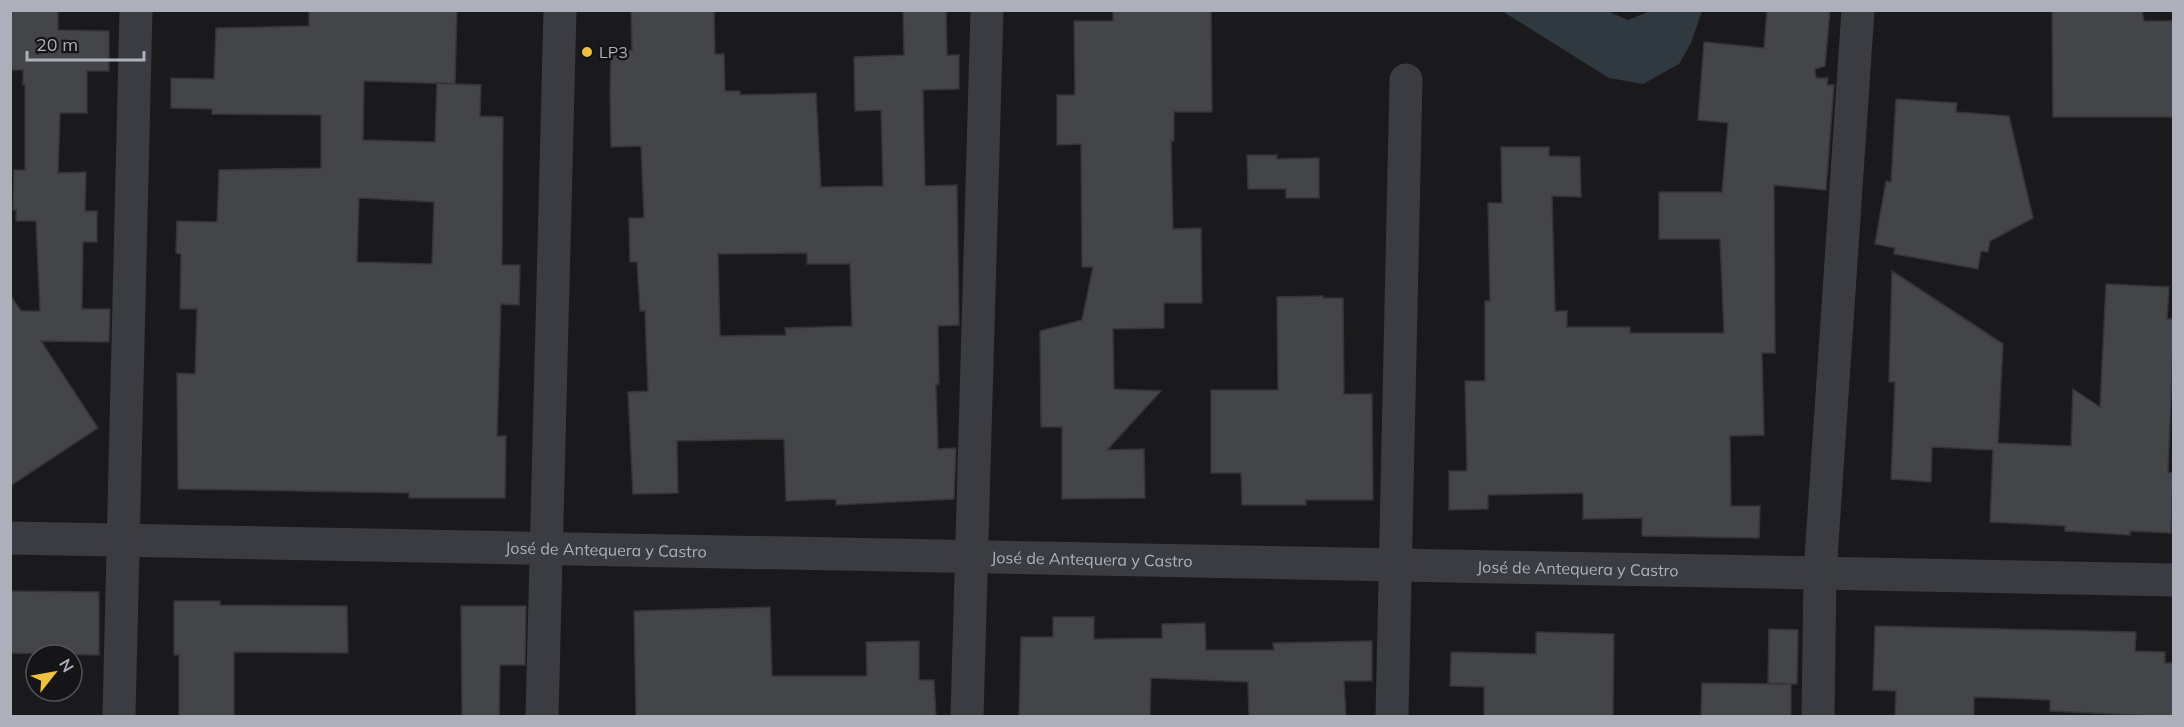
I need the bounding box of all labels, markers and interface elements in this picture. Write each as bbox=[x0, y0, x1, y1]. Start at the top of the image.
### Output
scale bar bbox=[27, 24, 144, 62]
text: 20 m bbox=[36, 33, 78, 56]
place label: LP3 bbox=[599, 42, 628, 62]
marker: LP3 bbox=[580, 45, 594, 59]
street label: José de Antequera y Castro bbox=[505, 538, 707, 562]
street label: José de Antequera y Castro bbox=[991, 547, 1193, 571]
street label: José de Antequera y Castro bbox=[1477, 556, 1679, 580]
north arrow bbox=[24, 643, 84, 703]
text: N bbox=[55, 655, 79, 676]

